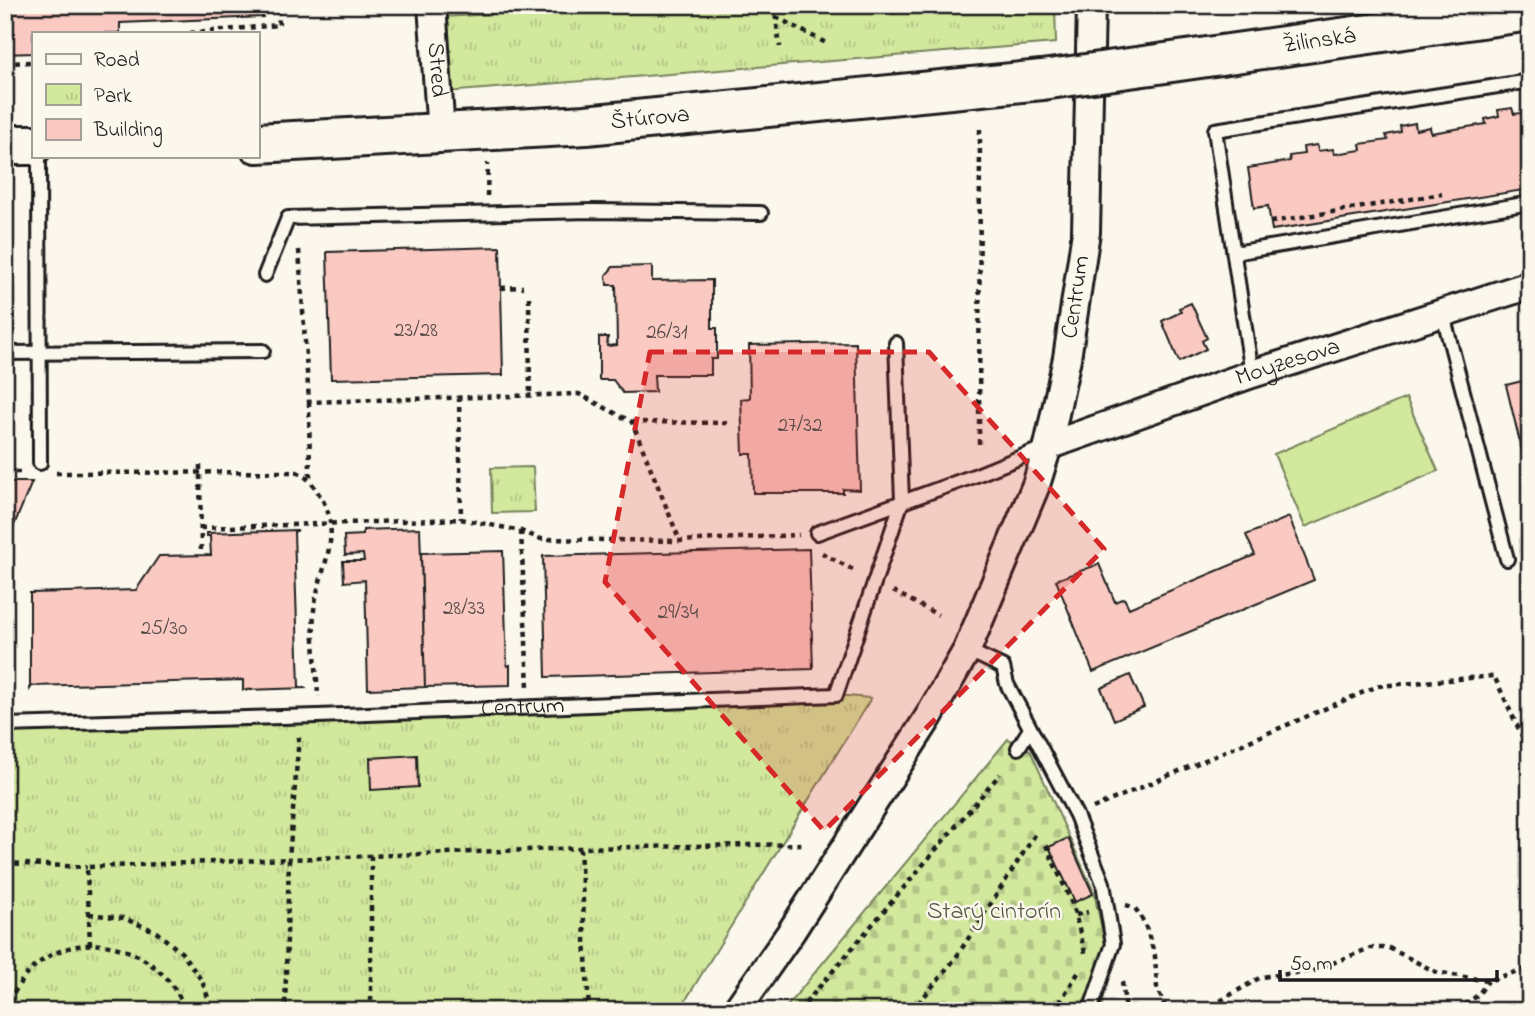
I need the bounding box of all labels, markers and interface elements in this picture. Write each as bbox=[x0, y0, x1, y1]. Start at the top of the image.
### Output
street label: Žilinská bbox=[1281, 19, 1358, 63]
legend bbox=[32, 32, 259, 158]
street label: Stred bbox=[417, 41, 456, 99]
text: Road bbox=[94, 46, 140, 76]
text: Park bbox=[94, 82, 133, 112]
street label: Štúrova bbox=[609, 97, 691, 140]
text: Building bbox=[93, 116, 163, 148]
street label: Centrum bbox=[1053, 253, 1100, 341]
house number: 23/28 bbox=[394, 316, 438, 346]
house number: 26/31 bbox=[646, 318, 688, 348]
street label: Moyzesova bbox=[1231, 329, 1345, 396]
house number: 27/32 bbox=[778, 411, 822, 441]
house number: 28/33 bbox=[443, 594, 485, 624]
house number: 29/34 bbox=[658, 598, 699, 628]
house number: 25/30 bbox=[141, 614, 187, 644]
street label: Centrum bbox=[480, 689, 565, 727]
park label: Starý cintorín bbox=[927, 895, 1061, 931]
scale bar bbox=[1280, 939, 1496, 983]
text: 50 m bbox=[1290, 950, 1333, 980]

